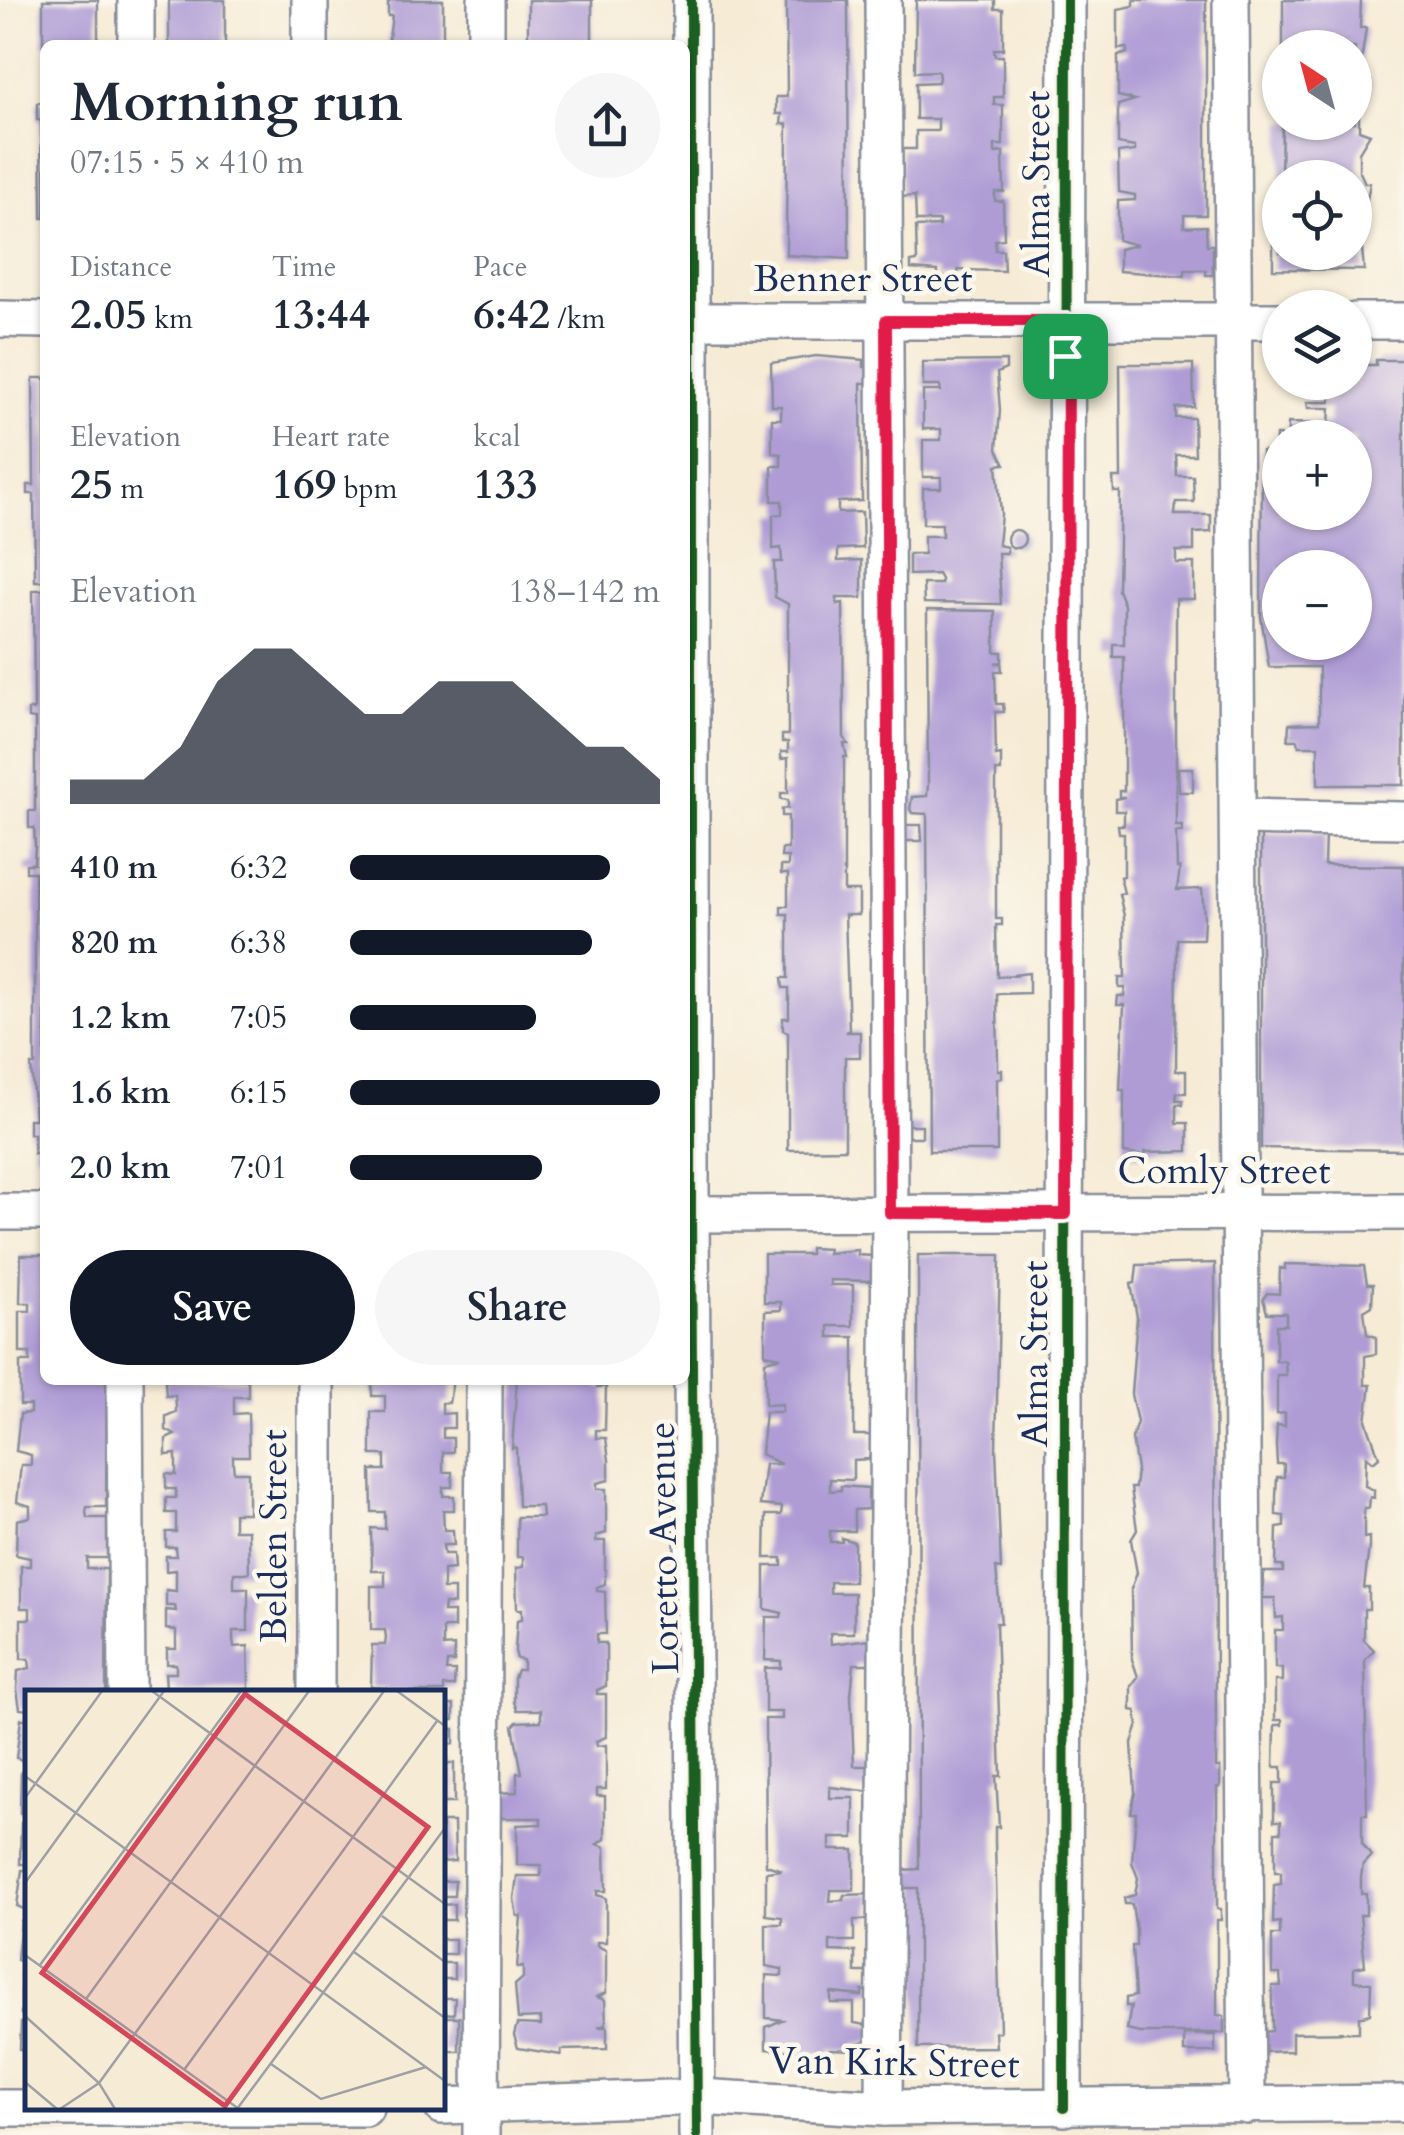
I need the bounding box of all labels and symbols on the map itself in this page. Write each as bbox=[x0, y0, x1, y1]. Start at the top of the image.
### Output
north arrow bbox=[1262, 30, 1372, 140]
street label: Alma Street bbox=[1011, 91, 1063, 277]
street label: Benner Street bbox=[753, 253, 973, 305]
pin bbox=[1023, 314, 1108, 399]
street label: Comly Street bbox=[1117, 1145, 1331, 1197]
street label: Alma Street bbox=[1009, 1261, 1061, 1447]
street label: Loretto Avenue bbox=[636, 1421, 692, 1675]
street label: Belden Street bbox=[248, 1429, 300, 1643]
inset map bbox=[25, 1690, 445, 2110]
street label: Van Kirk Street bbox=[768, 2035, 1020, 2091]

